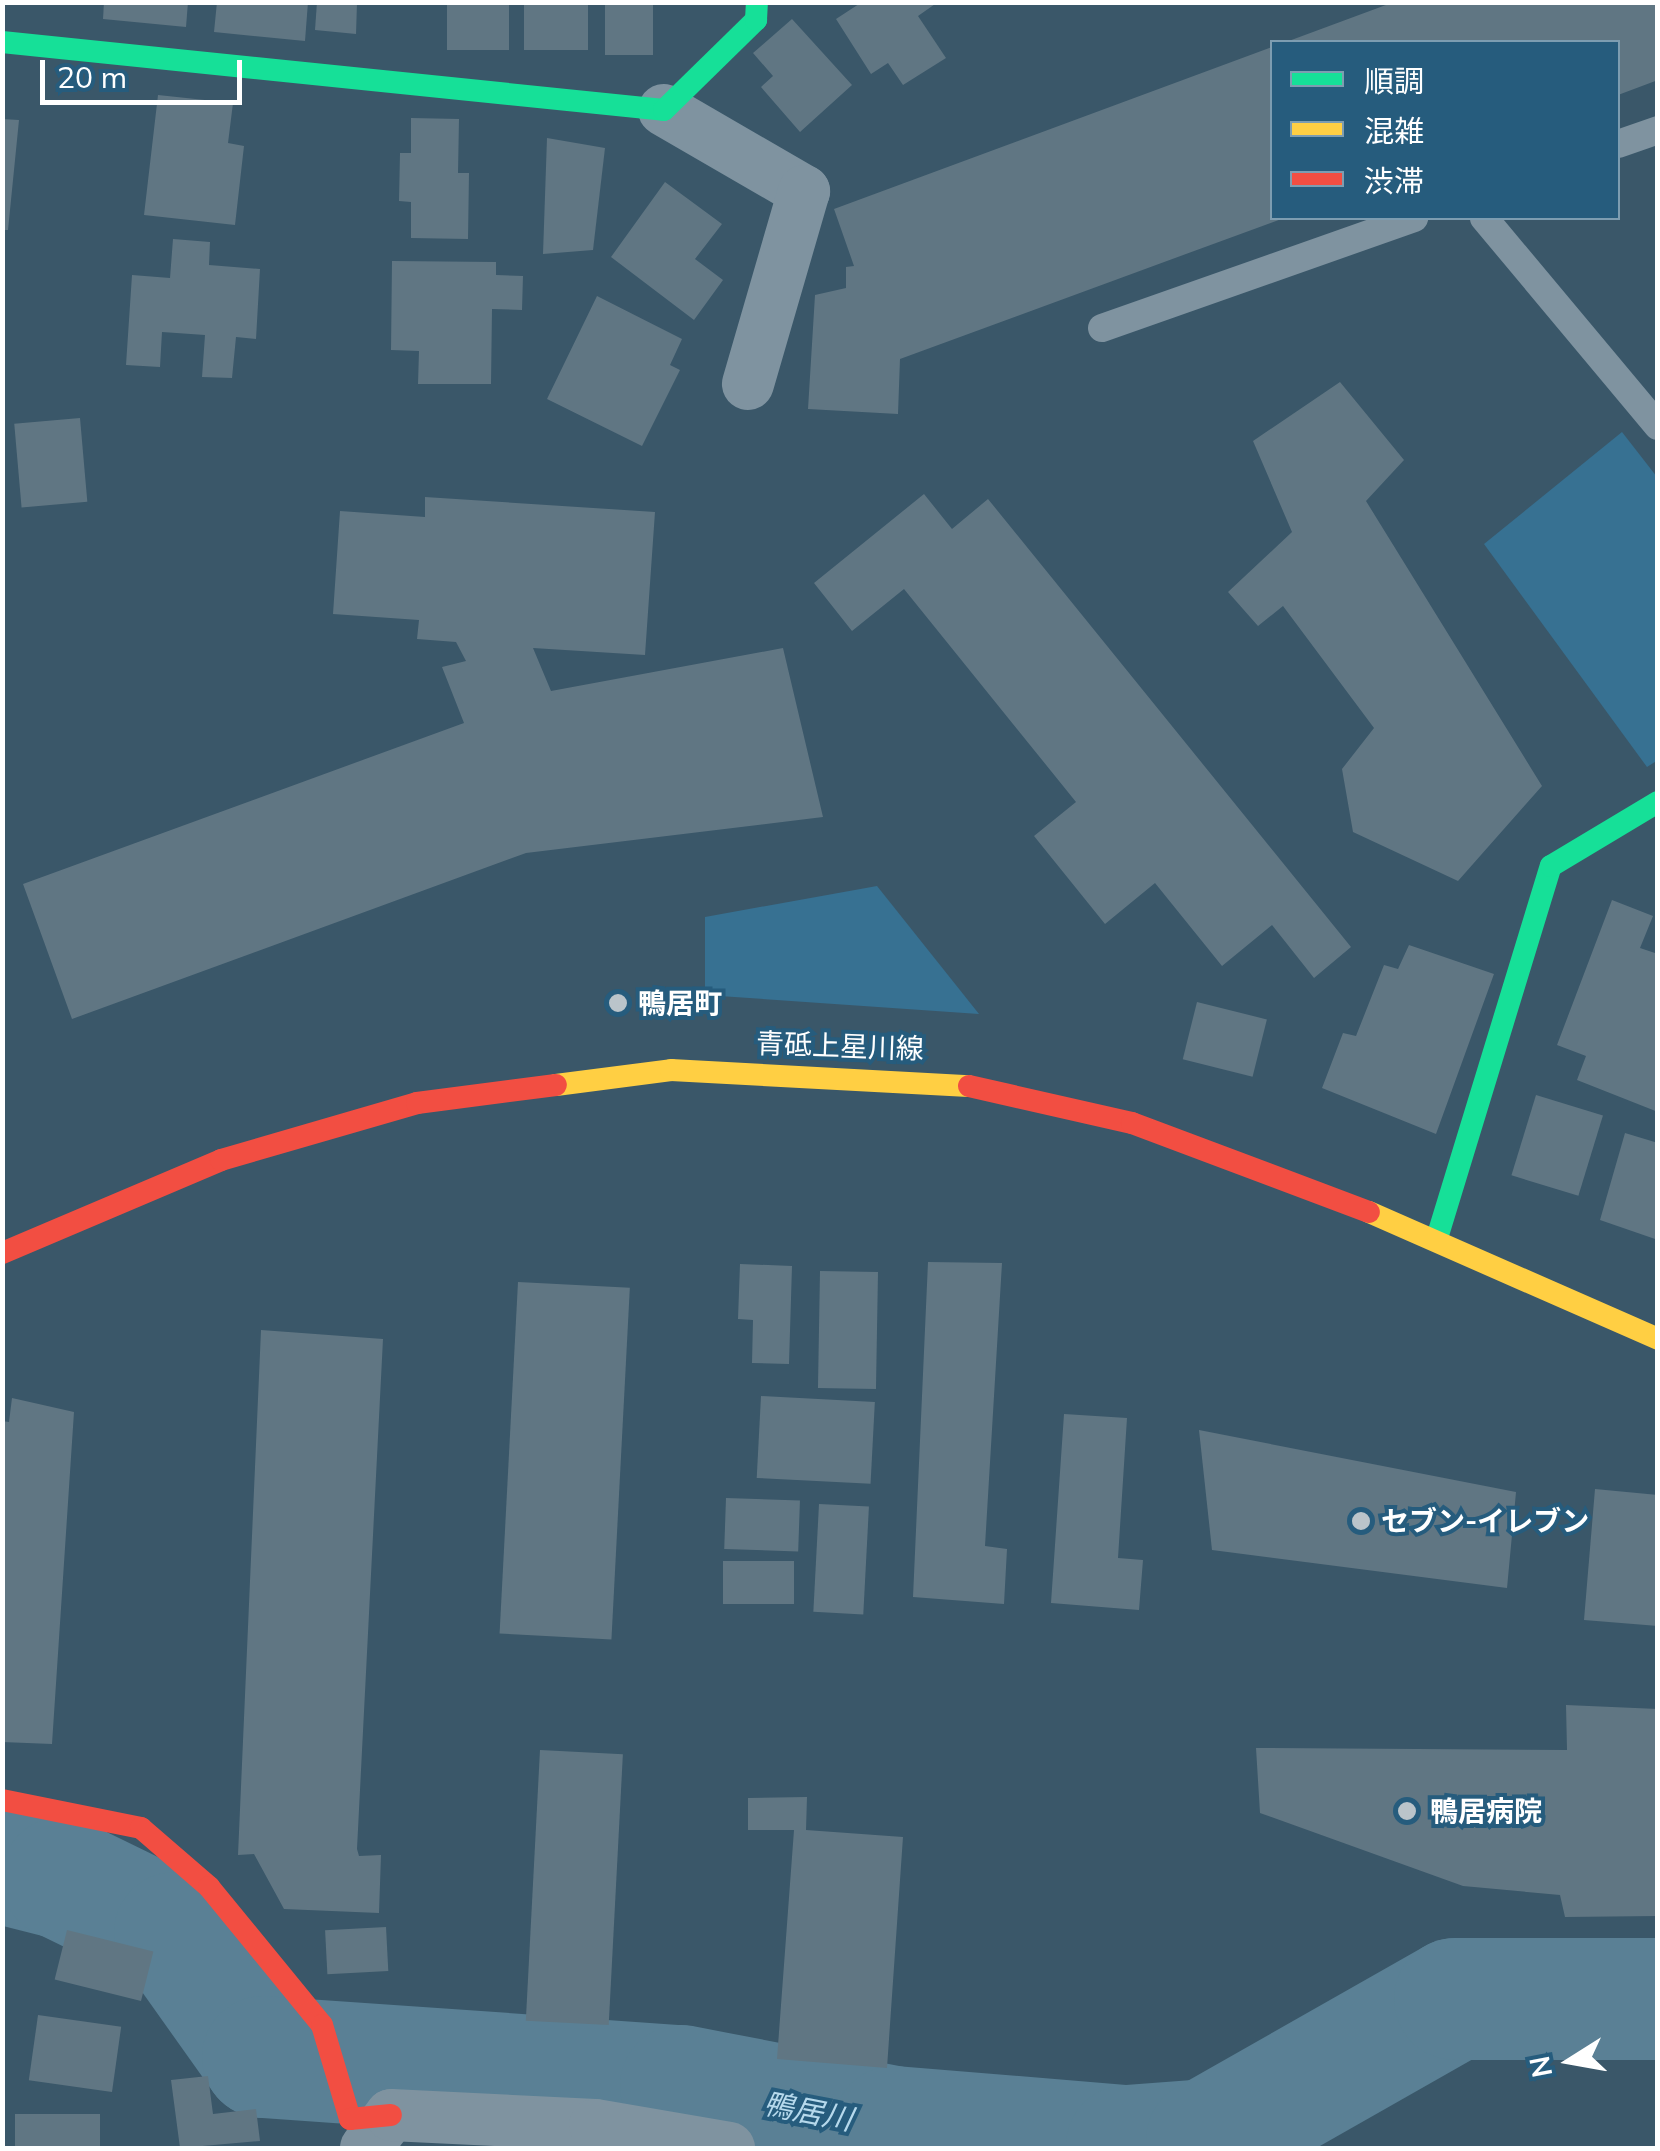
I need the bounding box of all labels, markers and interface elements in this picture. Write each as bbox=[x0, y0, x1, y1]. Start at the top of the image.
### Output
scale bar bbox=[45, 40, 248, 102]
legend bbox=[1270, 40, 1620, 220]
text: 20 m bbox=[57, 58, 127, 96]
text: 順調 bbox=[1364, 62, 1424, 100]
text: 混雑 bbox=[1364, 112, 1424, 150]
text: 渋滞 bbox=[1364, 162, 1424, 200]
place label: 鴨居町 bbox=[638, 986, 722, 1020]
marker: 鴨居町 bbox=[607, 992, 629, 1014]
street label: 青砥上星川線 bbox=[755, 1026, 925, 1066]
place label: セブン-イレブン bbox=[1381, 1504, 1589, 1538]
marker: セブン-イレブン bbox=[1350, 1510, 1372, 1532]
place label: 鴨居病院 bbox=[1430, 1794, 1542, 1828]
marker: 鴨居病院 bbox=[1394, 1798, 1420, 1824]
north arrow bbox=[1520, 2011, 1620, 2111]
text: N bbox=[1521, 2053, 1559, 2081]
water label: 鴨居川 bbox=[760, 2085, 856, 2137]

